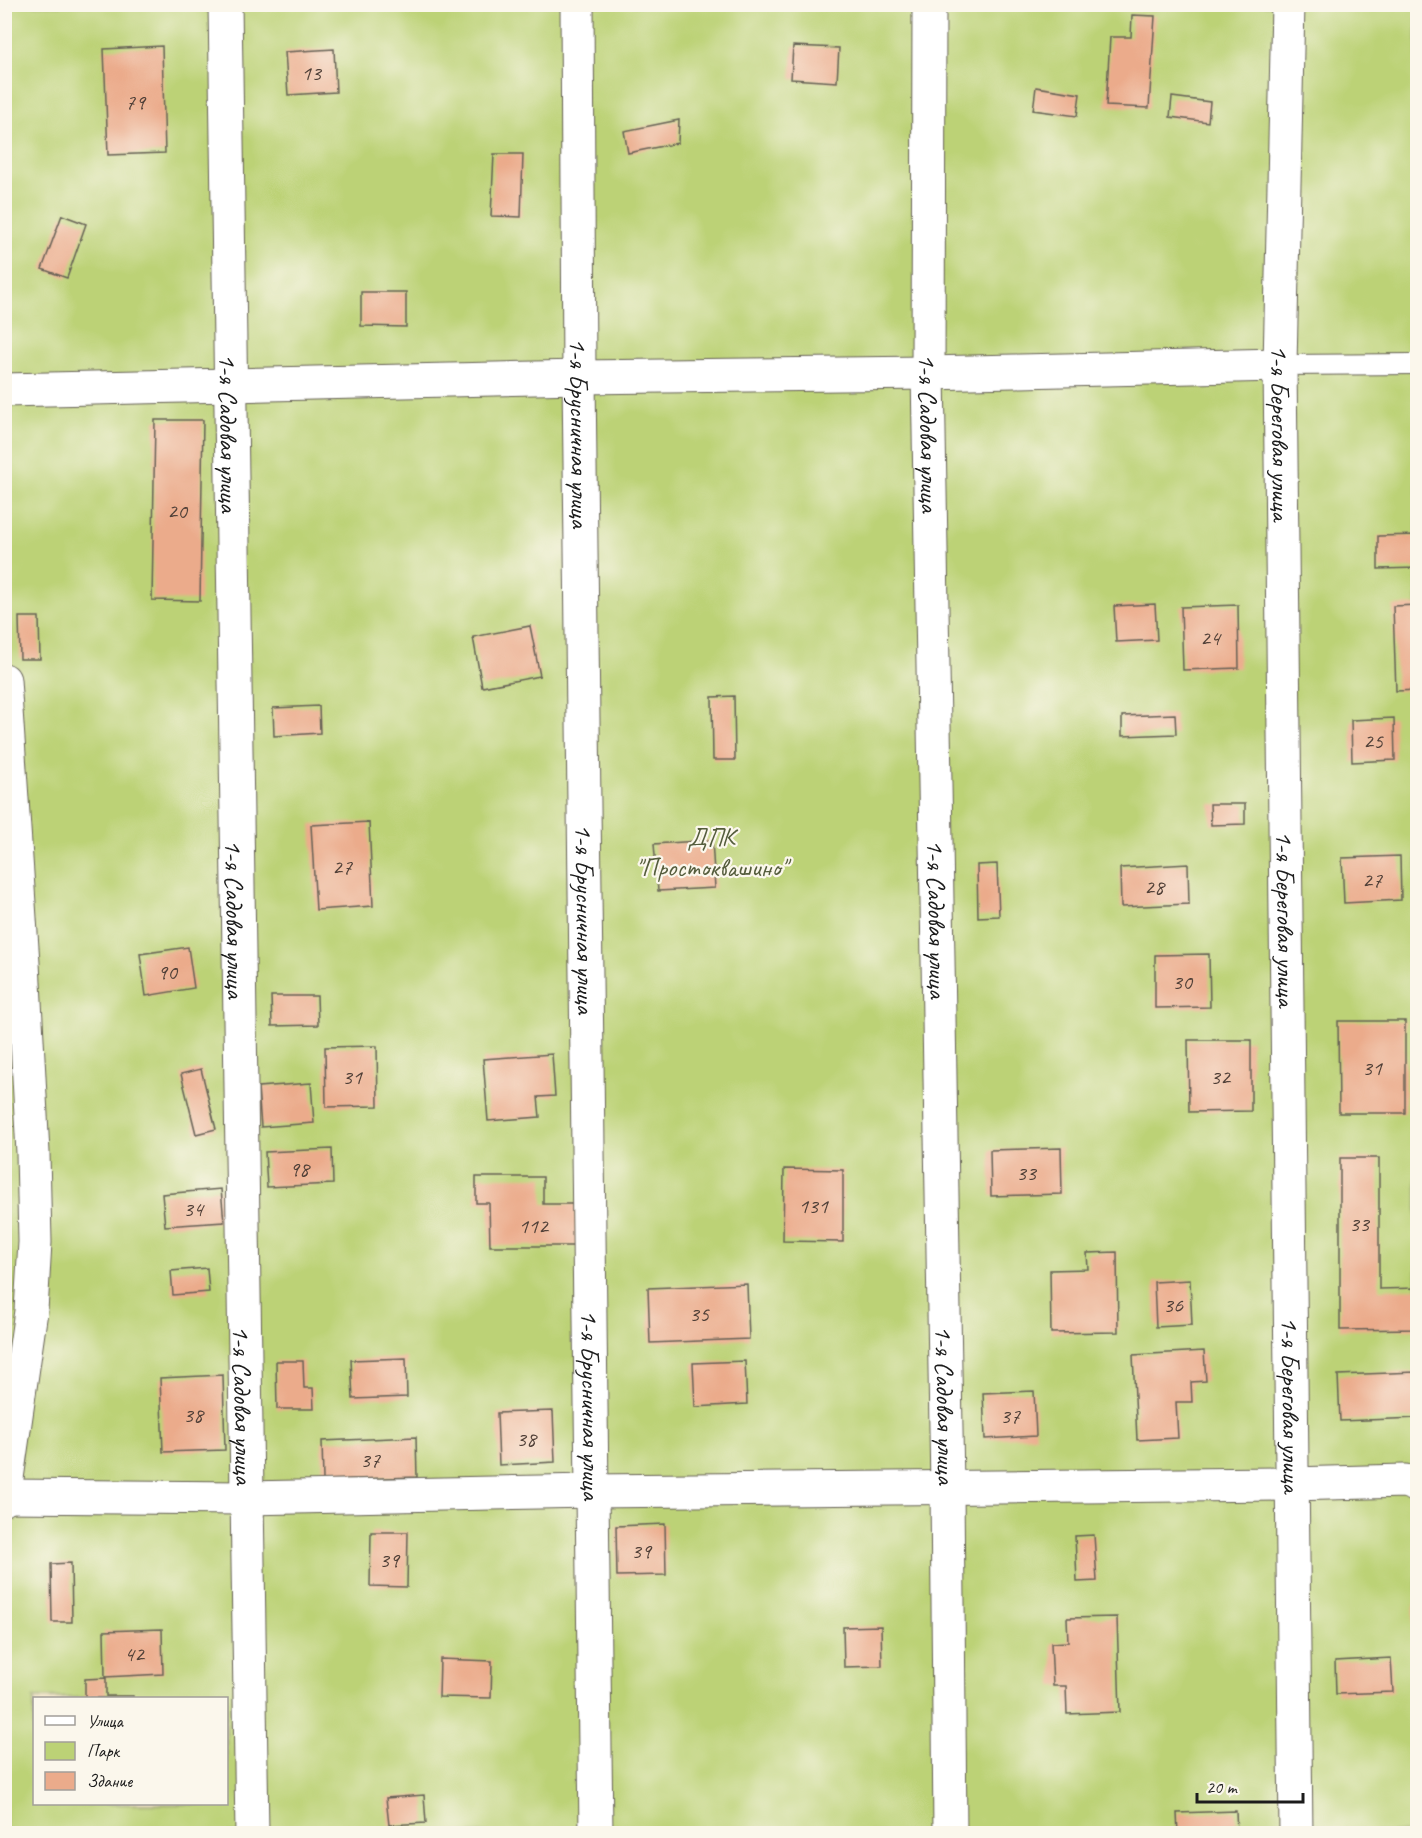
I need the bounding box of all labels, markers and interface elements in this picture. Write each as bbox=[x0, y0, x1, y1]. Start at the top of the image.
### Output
house number: 13 bbox=[301, 59, 323, 87]
house number: 79 bbox=[125, 88, 147, 116]
street label: 1-я Брусничная улица bbox=[562, 338, 597, 530]
street label: 1-я Береговая улица bbox=[1263, 345, 1298, 523]
street label: 1-я Садовая улица bbox=[211, 353, 246, 514]
street label: 1-я Садовая улица bbox=[911, 354, 946, 514]
house number: 20 bbox=[167, 497, 189, 525]
house number: 24 bbox=[1200, 624, 1222, 652]
house number: 25 bbox=[1363, 727, 1384, 755]
park label: ДПК "Простоквашино" bbox=[635, 821, 791, 884]
street label: 1-я Брусничная улица bbox=[567, 824, 602, 1016]
street label: 1-я Береговая улица bbox=[1268, 831, 1303, 1009]
street label: 1-я Садовая улица bbox=[217, 839, 252, 1000]
street label: 1-я Садовая улица bbox=[919, 839, 955, 1000]
house number: 27 bbox=[332, 853, 353, 881]
house number: 27 bbox=[1362, 866, 1383, 894]
house number: 28 bbox=[1144, 873, 1166, 901]
house number: 90 bbox=[157, 958, 179, 986]
house number: 30 bbox=[1172, 968, 1194, 996]
house number: 31 bbox=[1362, 1054, 1383, 1082]
house number: 31 bbox=[342, 1063, 363, 1091]
house number: 32 bbox=[1210, 1063, 1232, 1091]
house number: 98 bbox=[289, 1155, 311, 1183]
house number: 33 bbox=[1016, 1159, 1038, 1187]
house number: 131 bbox=[798, 1192, 829, 1220]
house number: 34 bbox=[183, 1195, 205, 1223]
house number: 33 bbox=[1349, 1210, 1371, 1238]
house number: 112 bbox=[518, 1212, 550, 1240]
house number: 36 bbox=[1163, 1291, 1184, 1319]
house number: 35 bbox=[689, 1300, 710, 1328]
street label: 1-я Брусничная улица bbox=[573, 1310, 608, 1502]
street label: 1-я Береговая улица bbox=[1273, 1317, 1308, 1495]
street label: 1-я Садовая улица bbox=[225, 1325, 261, 1486]
street label: 1-я Садовая улица bbox=[927, 1325, 963, 1486]
house number: 38 bbox=[183, 1401, 205, 1429]
house number: 37 bbox=[1000, 1402, 1021, 1430]
house number: 38 bbox=[516, 1425, 538, 1453]
house number: 37 bbox=[360, 1446, 381, 1474]
house number: 39 bbox=[631, 1537, 653, 1565]
house number: 39 bbox=[379, 1546, 401, 1574]
house number: 42 bbox=[124, 1640, 146, 1668]
legend bbox=[33, 1697, 228, 1805]
text: Улица bbox=[87, 1710, 124, 1732]
text: Парк bbox=[87, 1740, 121, 1762]
scale bar bbox=[1197, 1766, 1304, 1804]
text: Здание bbox=[87, 1770, 133, 1792]
text: 20 m bbox=[1206, 1776, 1239, 1798]

